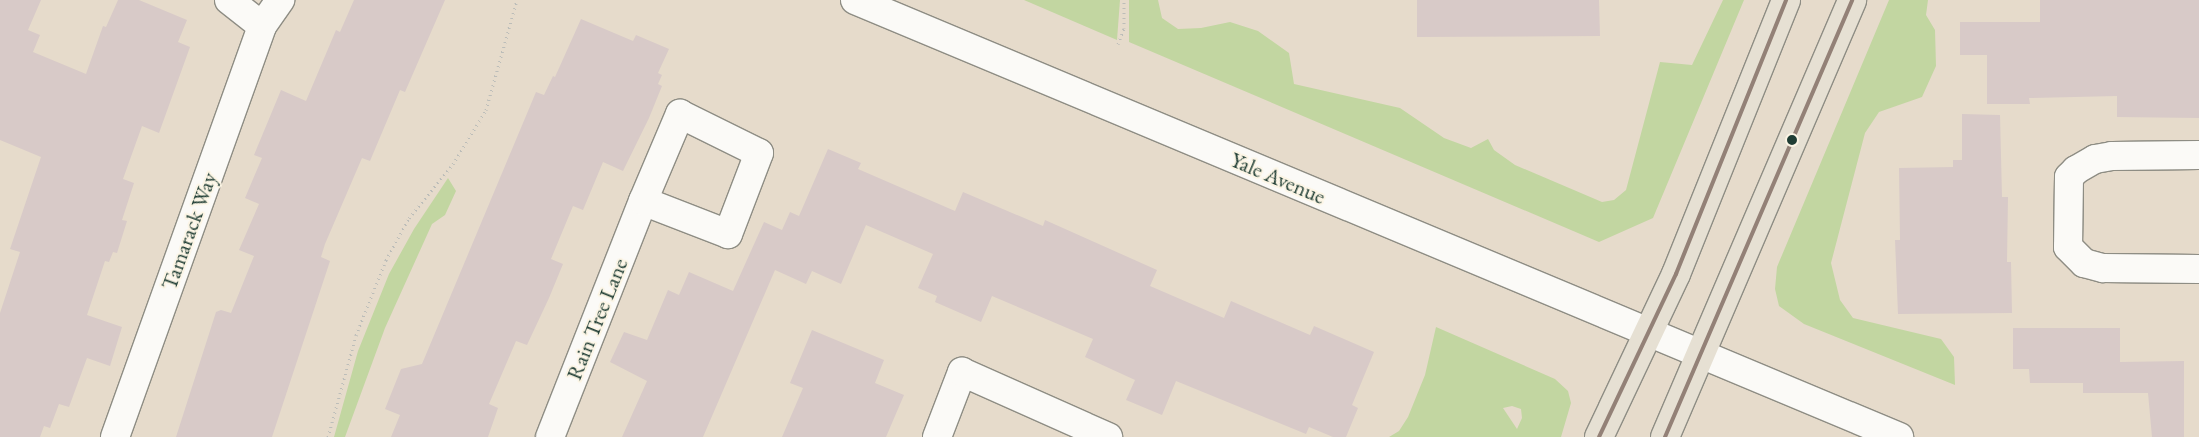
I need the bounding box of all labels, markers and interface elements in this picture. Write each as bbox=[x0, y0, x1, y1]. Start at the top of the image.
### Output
unlabelled marker bbox=[1787, 135, 1797, 145]
street label: Yale Avenue bbox=[1226, 146, 1330, 210]
street label: Tamarack Way bbox=[156, 169, 222, 293]
street label: Rain Tree Lane bbox=[561, 254, 633, 384]

